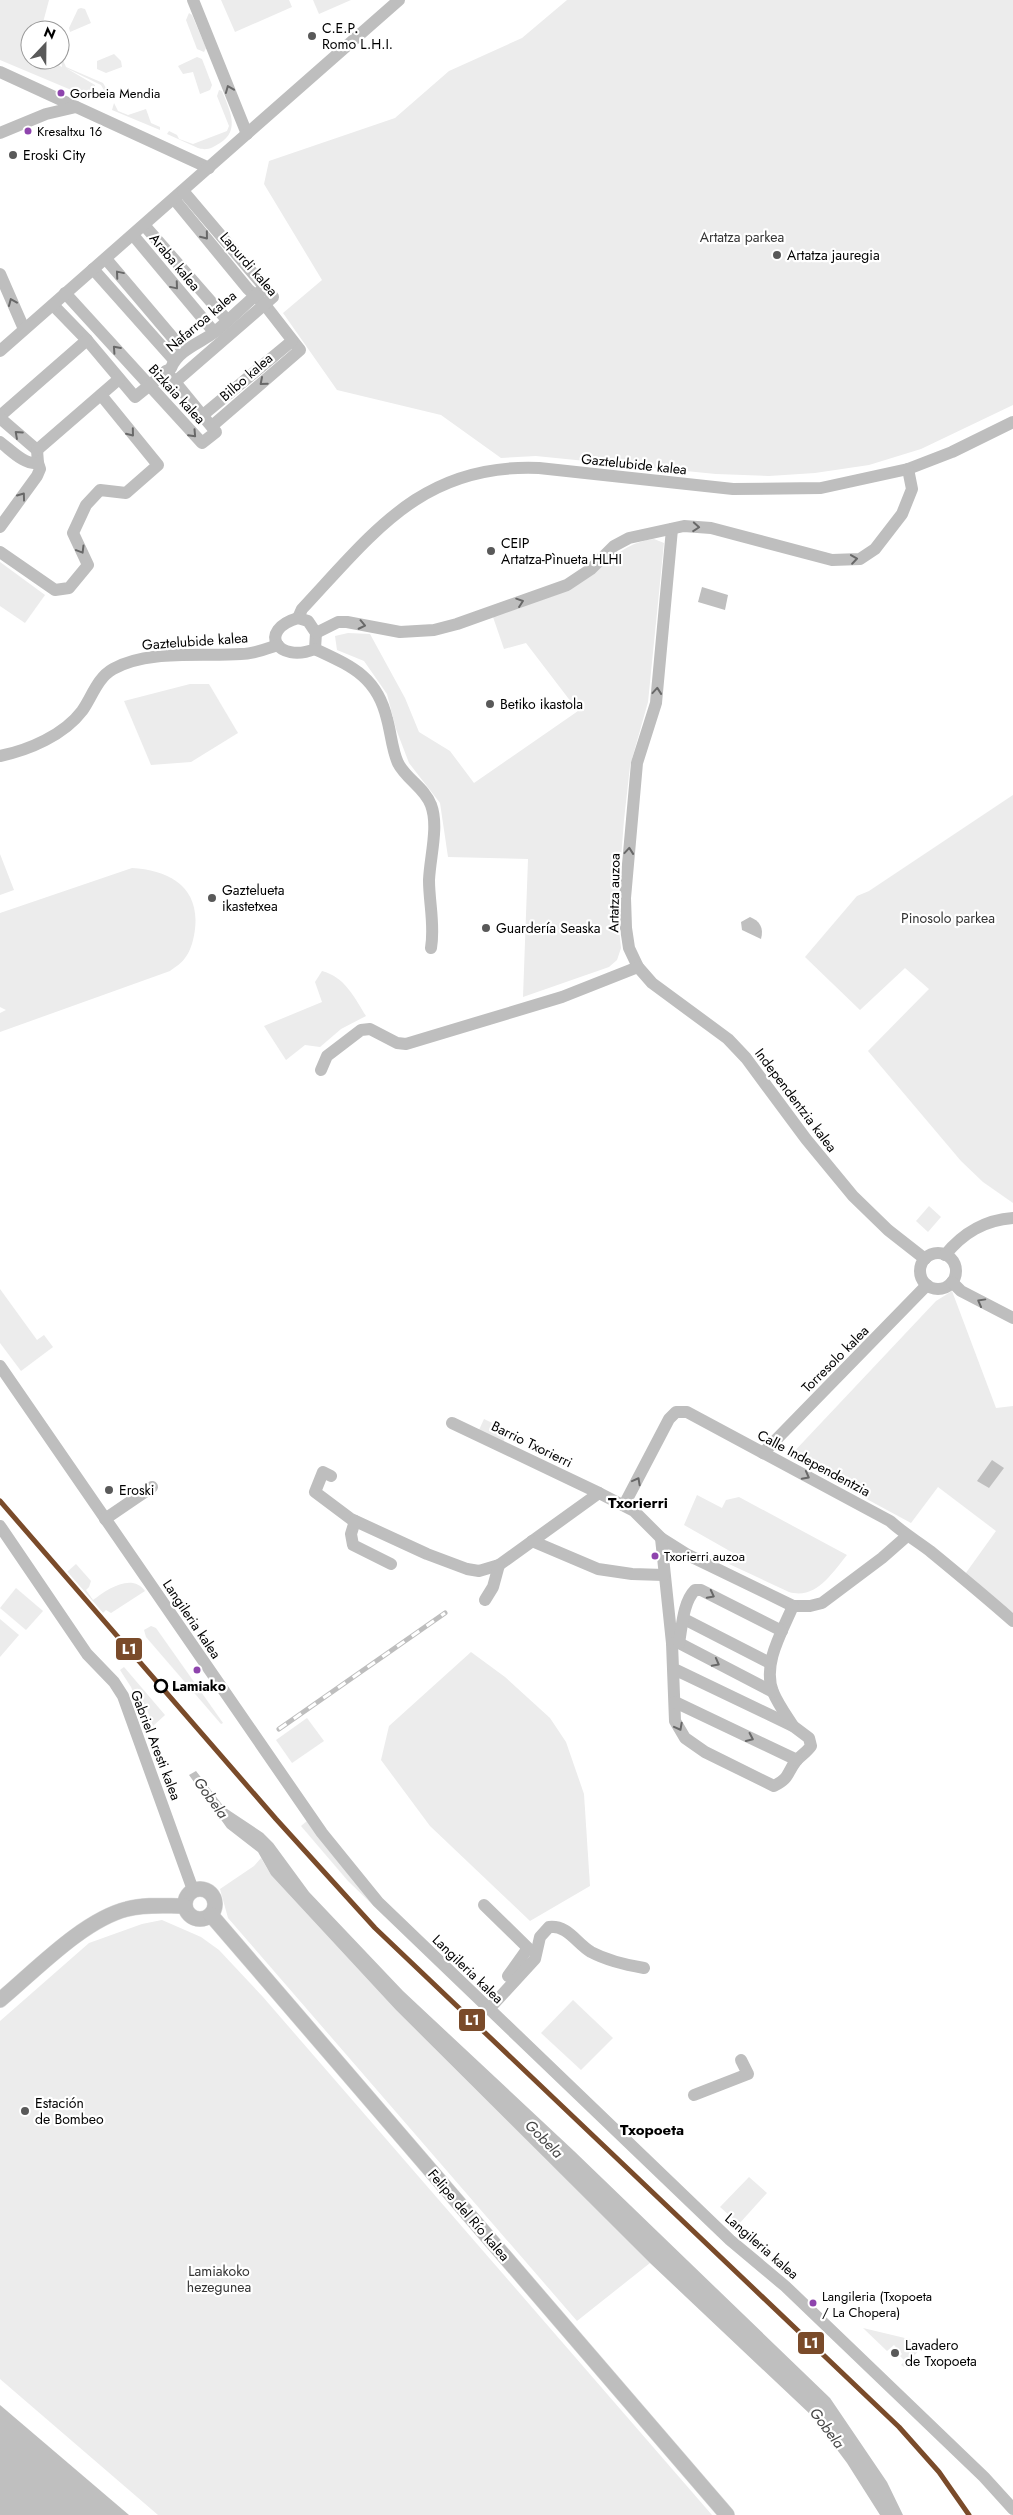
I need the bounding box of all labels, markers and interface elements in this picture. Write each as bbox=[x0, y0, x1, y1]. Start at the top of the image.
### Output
place label: C.E.P. Romo L.H.I. bbox=[322, 18, 393, 54]
north arrow bbox=[20, 20, 70, 70]
text: N bbox=[41, 22, 59, 44]
marker: C.E.P. Romo L.H.I. bbox=[306, 30, 318, 42]
place label: Gorbeia Mendia bbox=[70, 84, 160, 103]
one-way arrow bbox=[225, 85, 235, 94]
marker: Gorbeia Mendia bbox=[56, 88, 66, 98]
place label: Kresaltxu 16 bbox=[37, 122, 102, 141]
marker: Kresaltxu 16 bbox=[23, 126, 33, 136]
place label: Eroski City bbox=[23, 145, 86, 165]
marker: Eroski City bbox=[7, 149, 19, 161]
park label: Artatza parkea bbox=[700, 227, 784, 247]
street label: Lapurdi kalea bbox=[216, 228, 282, 300]
street label: Araba kalea bbox=[145, 229, 205, 295]
one-way arrow bbox=[200, 231, 209, 240]
place label: Artatza jauregia bbox=[787, 245, 880, 265]
marker: Artatza jauregia bbox=[771, 249, 783, 261]
one-way arrow bbox=[115, 271, 124, 280]
one-way arrow bbox=[170, 280, 179, 289]
street label: Nafarroa kalea bbox=[161, 286, 241, 356]
one-way arrow bbox=[8, 298, 18, 307]
one-way arrow bbox=[113, 346, 122, 355]
street label: Bilbo kalea bbox=[215, 348, 277, 406]
street label: Bizkaia kalea bbox=[144, 360, 210, 428]
one-way arrow bbox=[259, 376, 268, 385]
one-way arrow bbox=[126, 427, 134, 436]
one-way arrow bbox=[187, 429, 196, 438]
one-way arrow bbox=[14, 430, 23, 439]
street label: Gaztelubide kalea bbox=[580, 449, 688, 479]
one-way arrow bbox=[16, 492, 26, 501]
one-way arrow bbox=[692, 522, 700, 533]
place label: CEIP Artatza-Pìnueta HLHI bbox=[501, 533, 622, 569]
one-way arrow bbox=[75, 544, 85, 553]
marker: CEIP Artatza-Pìnueta HLHI bbox=[485, 545, 497, 557]
one-way arrow bbox=[850, 554, 859, 564]
one-way arrow bbox=[515, 598, 523, 608]
one-way arrow bbox=[358, 619, 367, 630]
street label: Gaztelubide kalea bbox=[141, 627, 249, 655]
one-way arrow bbox=[651, 687, 662, 695]
place label: Betiko ikastola bbox=[500, 694, 583, 714]
marker: Betiko ikastola bbox=[484, 698, 496, 710]
one-way arrow bbox=[624, 846, 635, 854]
street label: Artatza auzoa bbox=[603, 853, 625, 933]
place label: Gaztelueta ikastetxea bbox=[222, 880, 284, 916]
marker: Gaztelueta ikastetxea bbox=[206, 892, 218, 904]
park label: Pinosolo parkea bbox=[901, 908, 995, 928]
place label: Guardería Seaska bbox=[496, 918, 600, 938]
marker: Guardería Seaska bbox=[480, 922, 492, 934]
street label: Independentzia kalea bbox=[750, 1044, 842, 1156]
one-way arrow bbox=[978, 1298, 987, 1308]
street label: Torresolo kalea bbox=[797, 1321, 873, 1397]
street label: Barrio Txorierri bbox=[488, 1416, 576, 1472]
street label: Calle Independentzia bbox=[754, 1425, 874, 1501]
one-way arrow bbox=[801, 1470, 810, 1480]
one-way arrow bbox=[631, 1477, 641, 1486]
place label: Eroski bbox=[119, 1480, 154, 1500]
marker: Eroski bbox=[103, 1484, 115, 1496]
district label: Txorierri bbox=[608, 1492, 668, 1514]
place label: Txorierri auzoa bbox=[664, 1547, 745, 1566]
marker: Txorierri auzoa bbox=[650, 1551, 660, 1561]
street label: Langileria kalea bbox=[158, 1575, 226, 1663]
one-way arrow bbox=[706, 1589, 715, 1599]
line badge: L1 bbox=[115, 1637, 143, 1661]
text: L1 bbox=[122, 1639, 136, 1659]
one-way arrow bbox=[711, 1657, 720, 1667]
unlabelled marker bbox=[192, 1665, 202, 1675]
place label: Lamiako bbox=[172, 1676, 226, 1696]
marker: Lamiako bbox=[154, 1679, 168, 1693]
street label: Gabriel Aresti kalea bbox=[126, 1687, 186, 1803]
one-way arrow bbox=[673, 1722, 683, 1731]
one-way arrow bbox=[745, 1732, 754, 1742]
water label: Gobela bbox=[188, 1773, 234, 1824]
street label: Langileria kalea bbox=[428, 1930, 508, 2008]
line badge: L1 bbox=[458, 2008, 486, 2032]
text: L1 bbox=[465, 2010, 479, 2030]
place label: Estación de Bombeo bbox=[35, 2093, 104, 2129]
marker: Estación de Bombeo bbox=[19, 2105, 31, 2117]
water label: Gobela bbox=[520, 2115, 569, 2164]
district label: Txopoeta bbox=[620, 2119, 684, 2141]
street label: Felipe del Río kalea bbox=[423, 2165, 515, 2265]
street label: Langileria kalea bbox=[721, 2208, 803, 2284]
park label: Lamiakoko hezegunea bbox=[187, 2261, 251, 2297]
place label: Langileria (Txopoeta / La Chopera) bbox=[822, 2287, 932, 2322]
marker: Langileria (Txopoeta / La Chopera) bbox=[808, 2298, 818, 2308]
line badge: L1 bbox=[797, 2331, 825, 2355]
text: L1 bbox=[804, 2333, 818, 2353]
place label: Lavadero de Txopoeta bbox=[905, 2335, 977, 2371]
marker: Lavadero de Txopoeta bbox=[889, 2347, 901, 2359]
water label: Gobela bbox=[804, 2403, 850, 2454]

